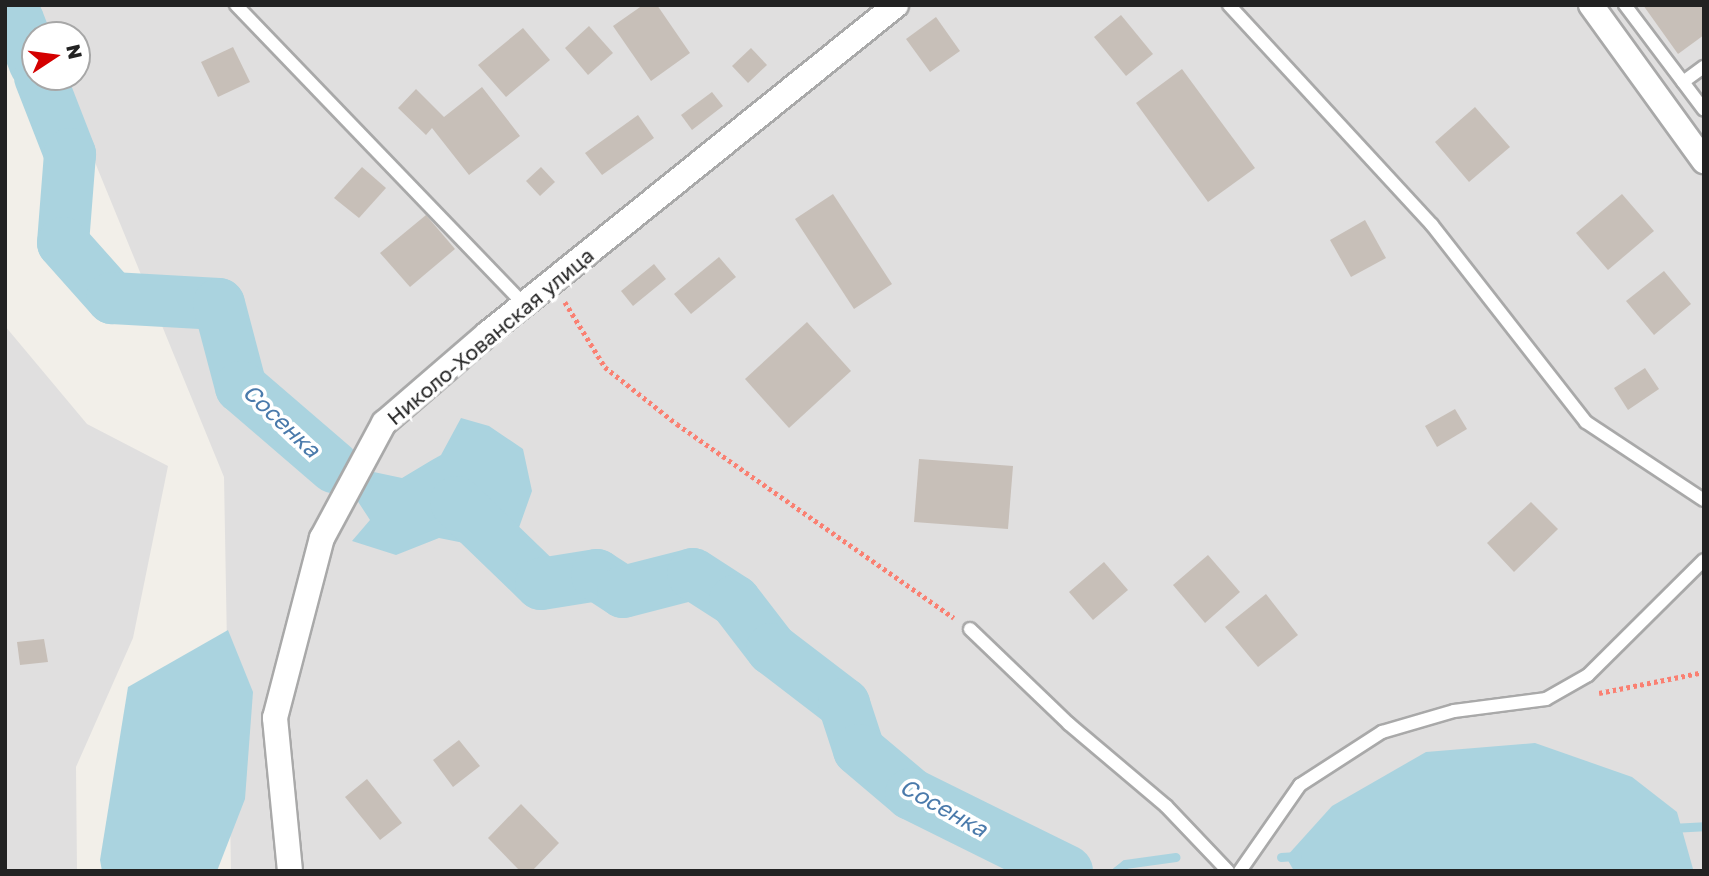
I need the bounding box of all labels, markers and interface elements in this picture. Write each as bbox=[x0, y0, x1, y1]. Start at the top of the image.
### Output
north arrow bbox=[21, 21, 91, 91]
text: N bbox=[62, 42, 88, 61]
street label: Николо-Хованская улица bbox=[381, 242, 599, 430]
water label: Сосенка bbox=[238, 377, 326, 463]
water label: Сосенка bbox=[896, 772, 992, 842]

